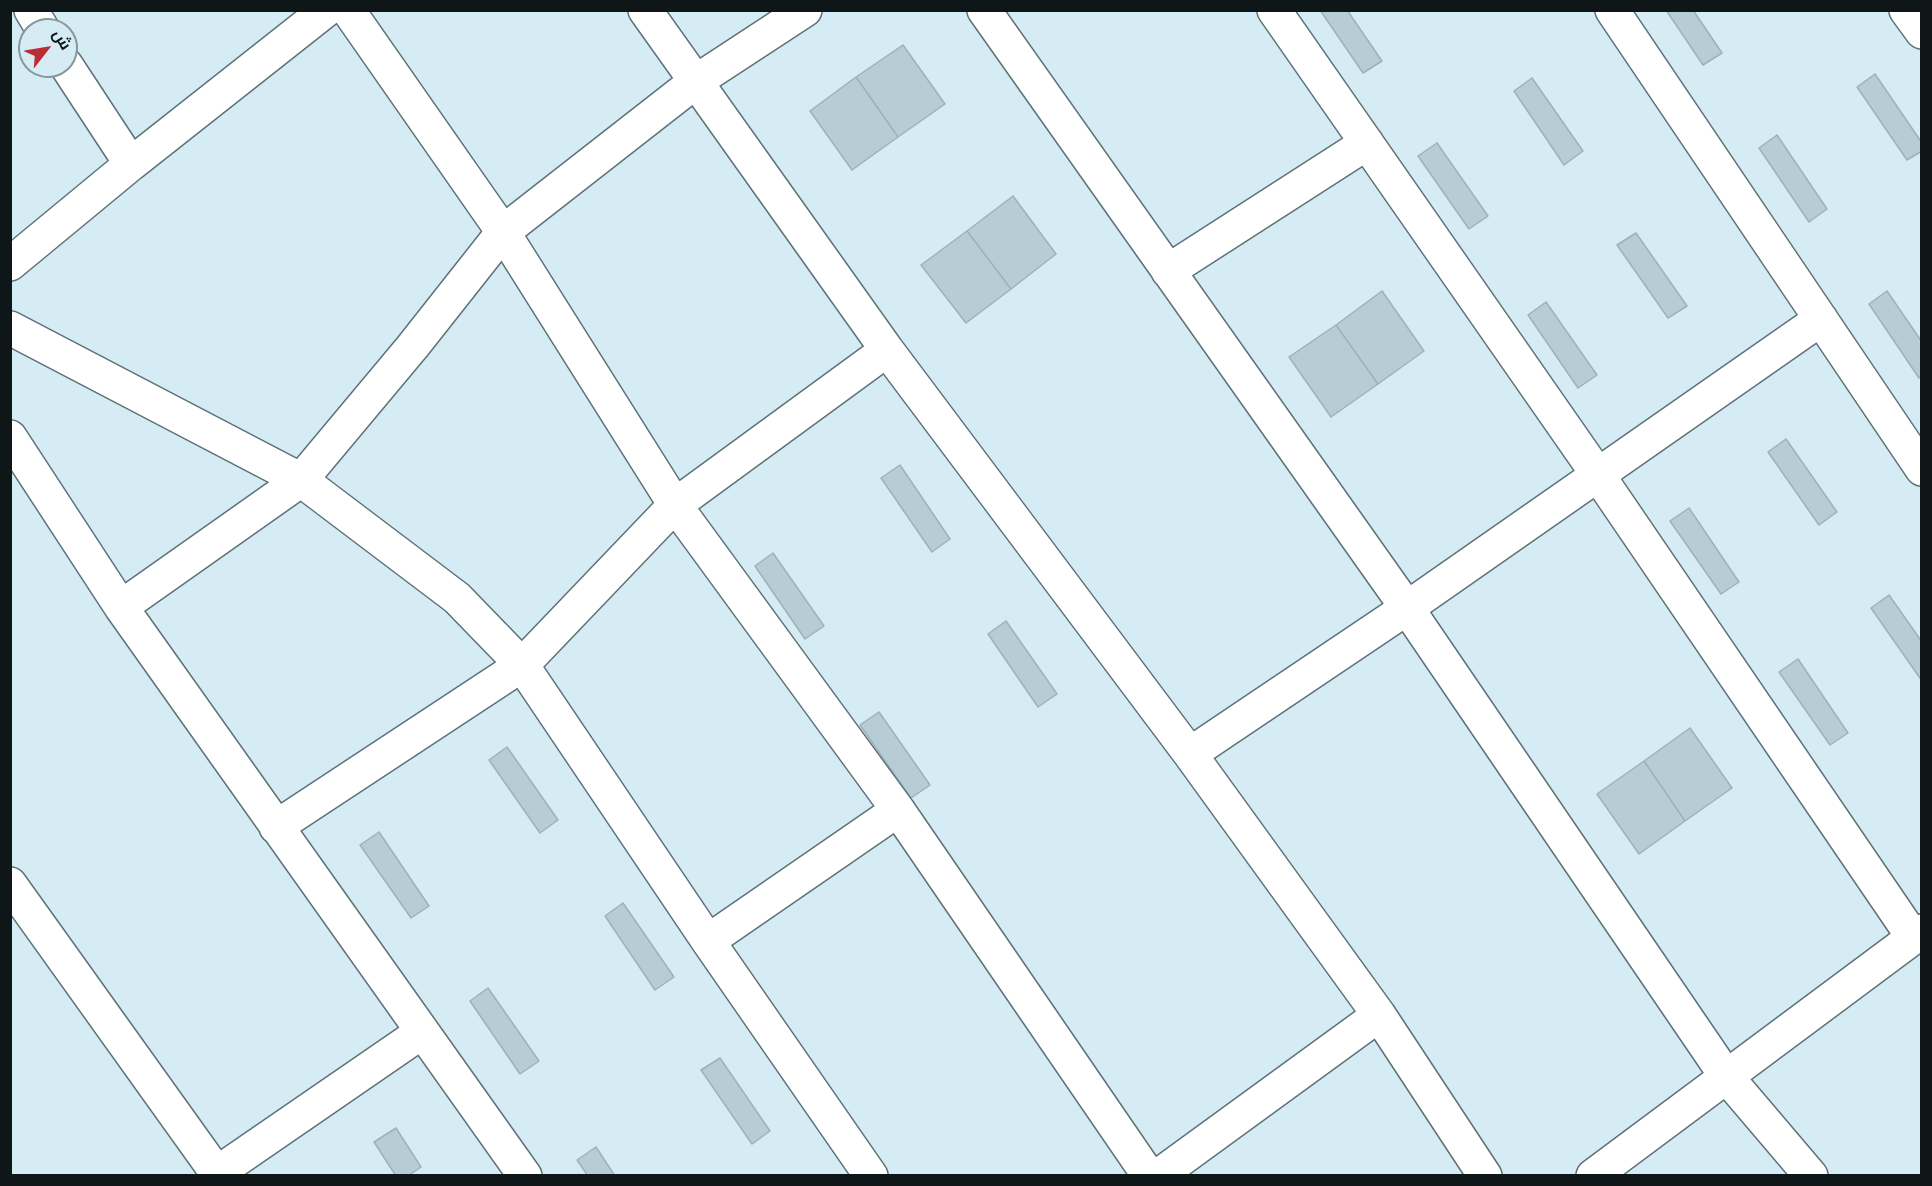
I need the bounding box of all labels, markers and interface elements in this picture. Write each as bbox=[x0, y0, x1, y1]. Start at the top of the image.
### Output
north arrow bbox=[18, 18, 78, 78]
text: ش bbox=[49, 26, 76, 53]

